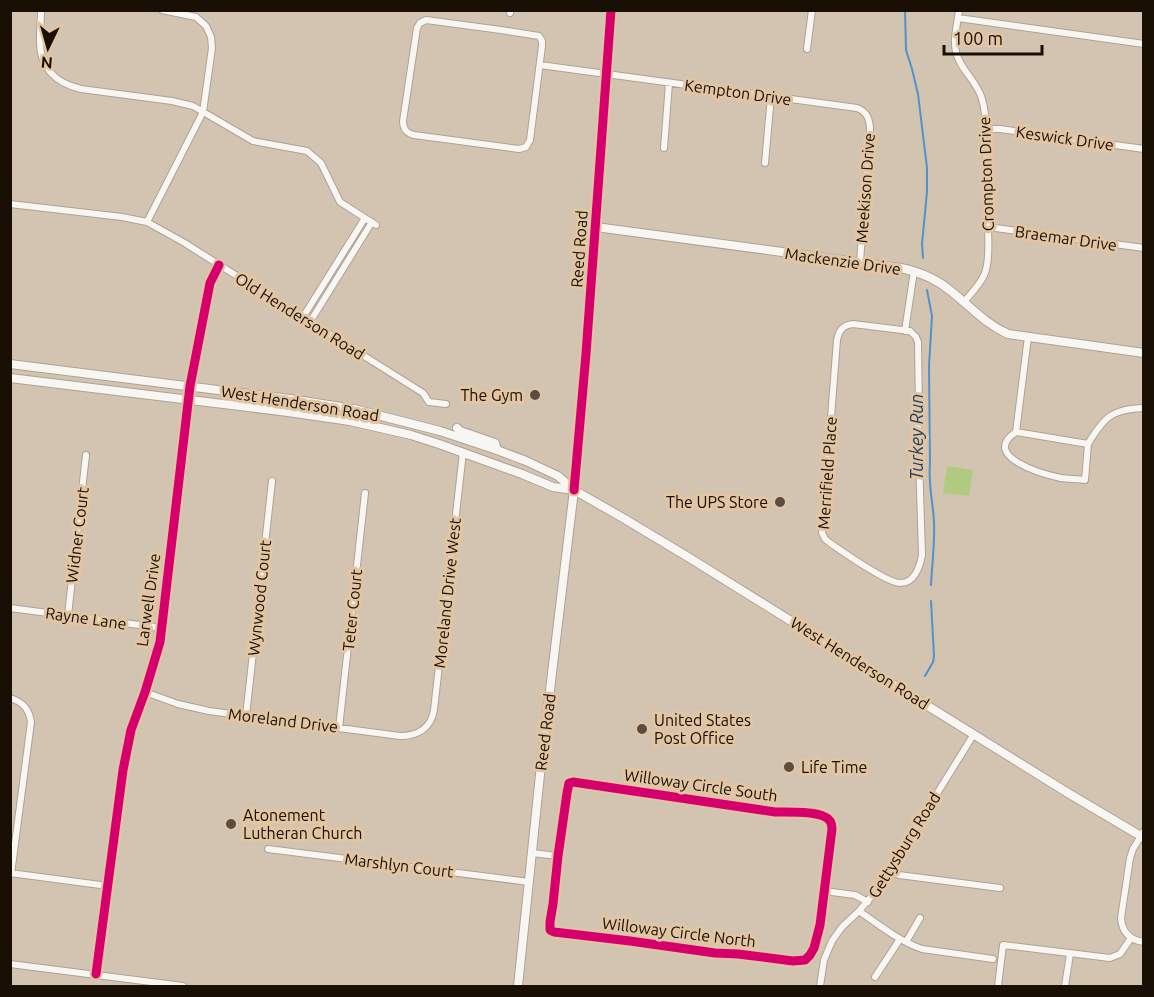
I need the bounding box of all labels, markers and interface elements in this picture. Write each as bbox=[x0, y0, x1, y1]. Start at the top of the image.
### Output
north arrow bbox=[18, 18, 78, 78]
scale bar bbox=[944, 18, 1042, 56]
text: 100 m bbox=[953, 28, 1003, 48]
text: N bbox=[40, 53, 53, 72]
street label: Kempton Drive bbox=[683, 76, 793, 108]
street label: Crompton Drive bbox=[975, 116, 997, 232]
street label: Keswick Drive bbox=[1015, 122, 1115, 154]
street label: Meekison Drive bbox=[852, 132, 878, 244]
street label: Reed Road bbox=[567, 210, 591, 288]
street label: Braemar Drive bbox=[1014, 222, 1118, 254]
street label: Mackenzie Drive bbox=[784, 244, 902, 278]
street label: Old Henderson Road bbox=[232, 269, 368, 363]
street label: West Henderson Road bbox=[220, 382, 380, 424]
place label: The Gym bbox=[460, 386, 523, 404]
marker: The Gym bbox=[528, 388, 542, 402]
water label: Turkey Run bbox=[906, 394, 926, 480]
street label: Merrifield Place bbox=[814, 416, 840, 530]
street label: Widner Court bbox=[62, 485, 92, 584]
place label: The UPS Store bbox=[666, 493, 768, 511]
marker: The UPS Store bbox=[773, 495, 787, 509]
street label: Moreland Drive West bbox=[430, 516, 464, 669]
street label: Wynwood Court bbox=[244, 538, 274, 657]
street label: Larwell Drive bbox=[133, 552, 163, 648]
street label: Teter Court bbox=[339, 567, 365, 652]
street label: Rayne Lane bbox=[44, 603, 128, 633]
street label: West Henderson Road bbox=[788, 613, 932, 713]
street label: Reed Road bbox=[531, 692, 559, 772]
street label: Moreland Drive bbox=[227, 704, 339, 736]
place label: United States Post Office bbox=[654, 711, 751, 747]
marker: United States Post Office bbox=[635, 722, 649, 736]
place label: Life Time bbox=[801, 758, 867, 776]
marker: Life Time bbox=[782, 760, 796, 774]
street label: Willoway Circle South bbox=[623, 765, 779, 805]
street label: Gettysburg Road bbox=[864, 789, 944, 901]
place label: Atonement Lutheran Church bbox=[243, 806, 362, 842]
marker: Atonement Lutheran Church bbox=[224, 817, 238, 831]
street label: Marshlyn Court bbox=[344, 849, 455, 881]
street label: Willoway Circle North bbox=[601, 914, 757, 950]

